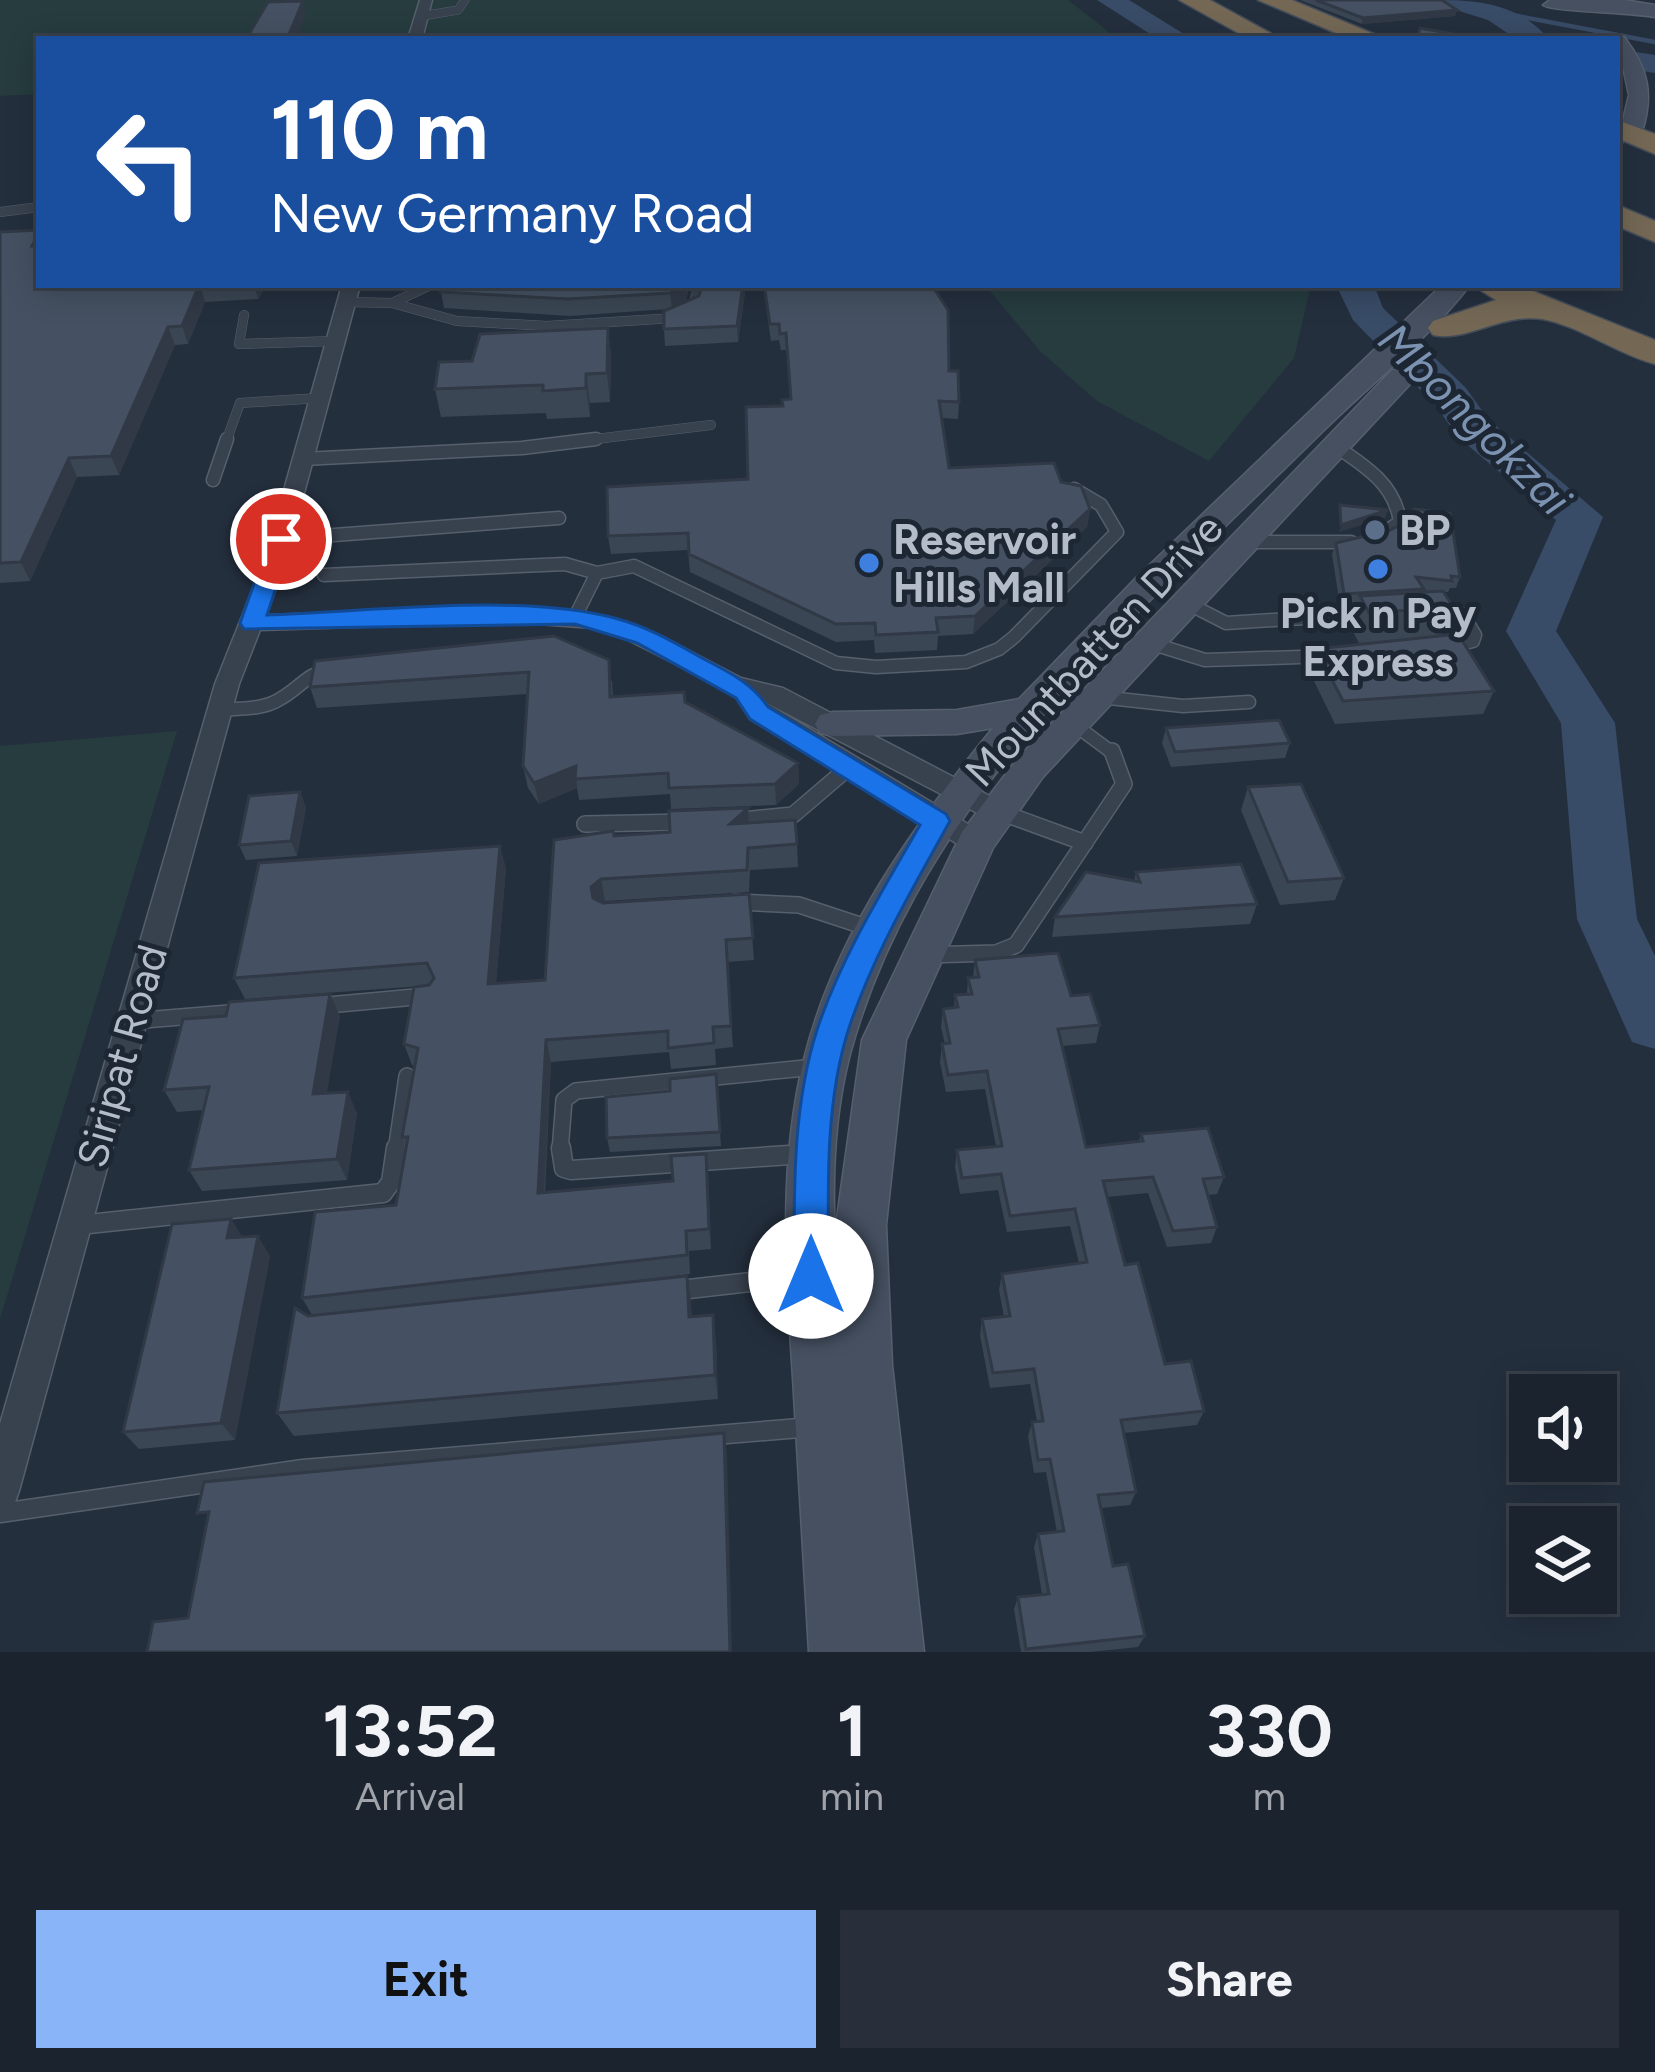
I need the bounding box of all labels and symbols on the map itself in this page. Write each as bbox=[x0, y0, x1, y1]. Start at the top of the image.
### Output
water label: Mbongokzai bbox=[1368, 312, 1583, 527]
pin bbox=[230, 488, 332, 590]
street label: Mountbatten Drive bbox=[955, 503, 1233, 797]
place label: BP bbox=[1399, 505, 1450, 556]
place label: Reservoir Hills Mall bbox=[893, 514, 1076, 613]
marker: BP bbox=[1362, 517, 1388, 543]
marker: Reservoir Hills Mall bbox=[856, 550, 882, 576]
marker: Pick n Pay Express bbox=[1365, 556, 1391, 582]
place label: Pick n Pay Express bbox=[1280, 588, 1477, 687]
street label: Siripat Road bbox=[66, 939, 178, 1173]
position arrow bbox=[748, 1213, 874, 1339]

